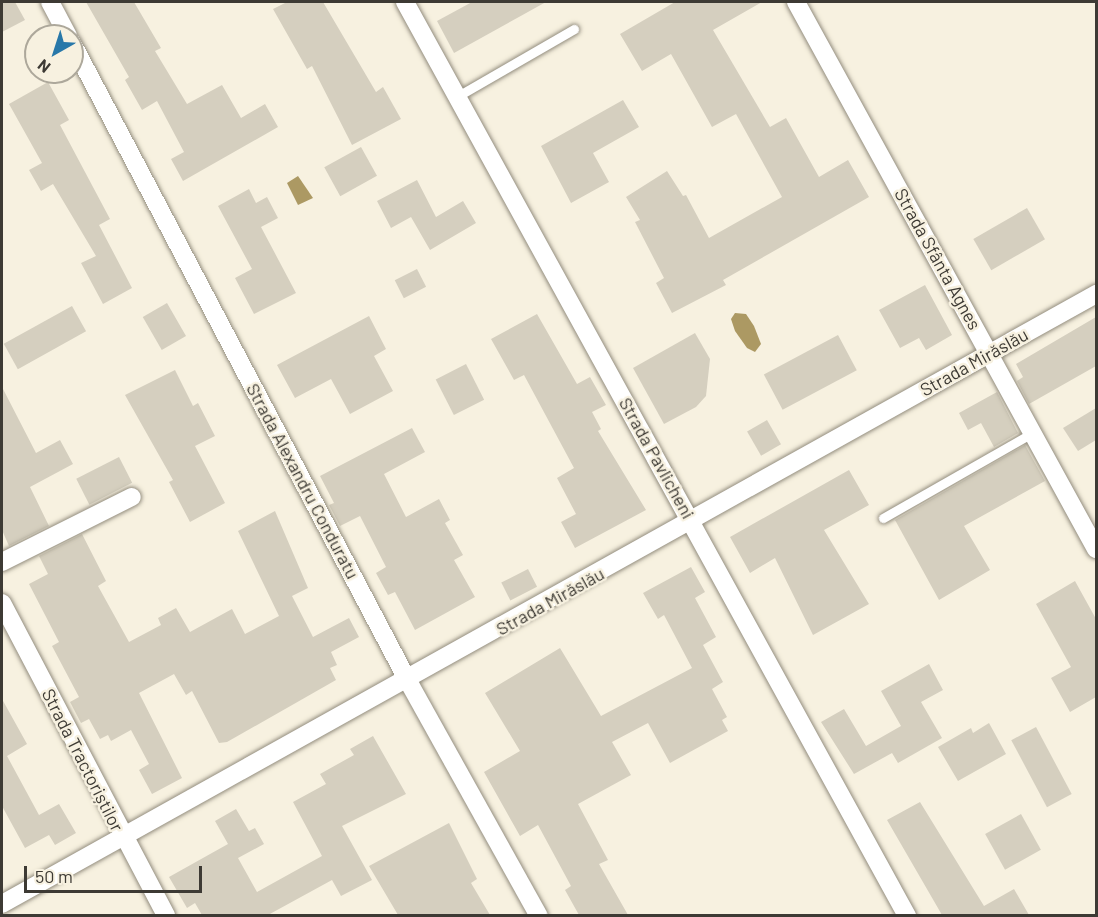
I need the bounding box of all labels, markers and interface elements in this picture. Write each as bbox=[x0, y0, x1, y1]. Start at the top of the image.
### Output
north arrow bbox=[24, 24, 84, 84]
text: N bbox=[34, 56, 54, 78]
street label: Strada Sfânta Agnes bbox=[890, 185, 986, 333]
street label: Strada Mirăslău bbox=[916, 323, 1032, 401]
street label: Strada Alexandru Conduratu bbox=[242, 380, 364, 582]
street label: Strada Pavlicheni bbox=[615, 394, 699, 522]
street label: Strada Mirăslău bbox=[492, 562, 608, 640]
street label: Strada Tractoriștilor bbox=[38, 685, 128, 835]
scale bar bbox=[27, 854, 206, 892]
text: 50 m bbox=[35, 865, 73, 887]

